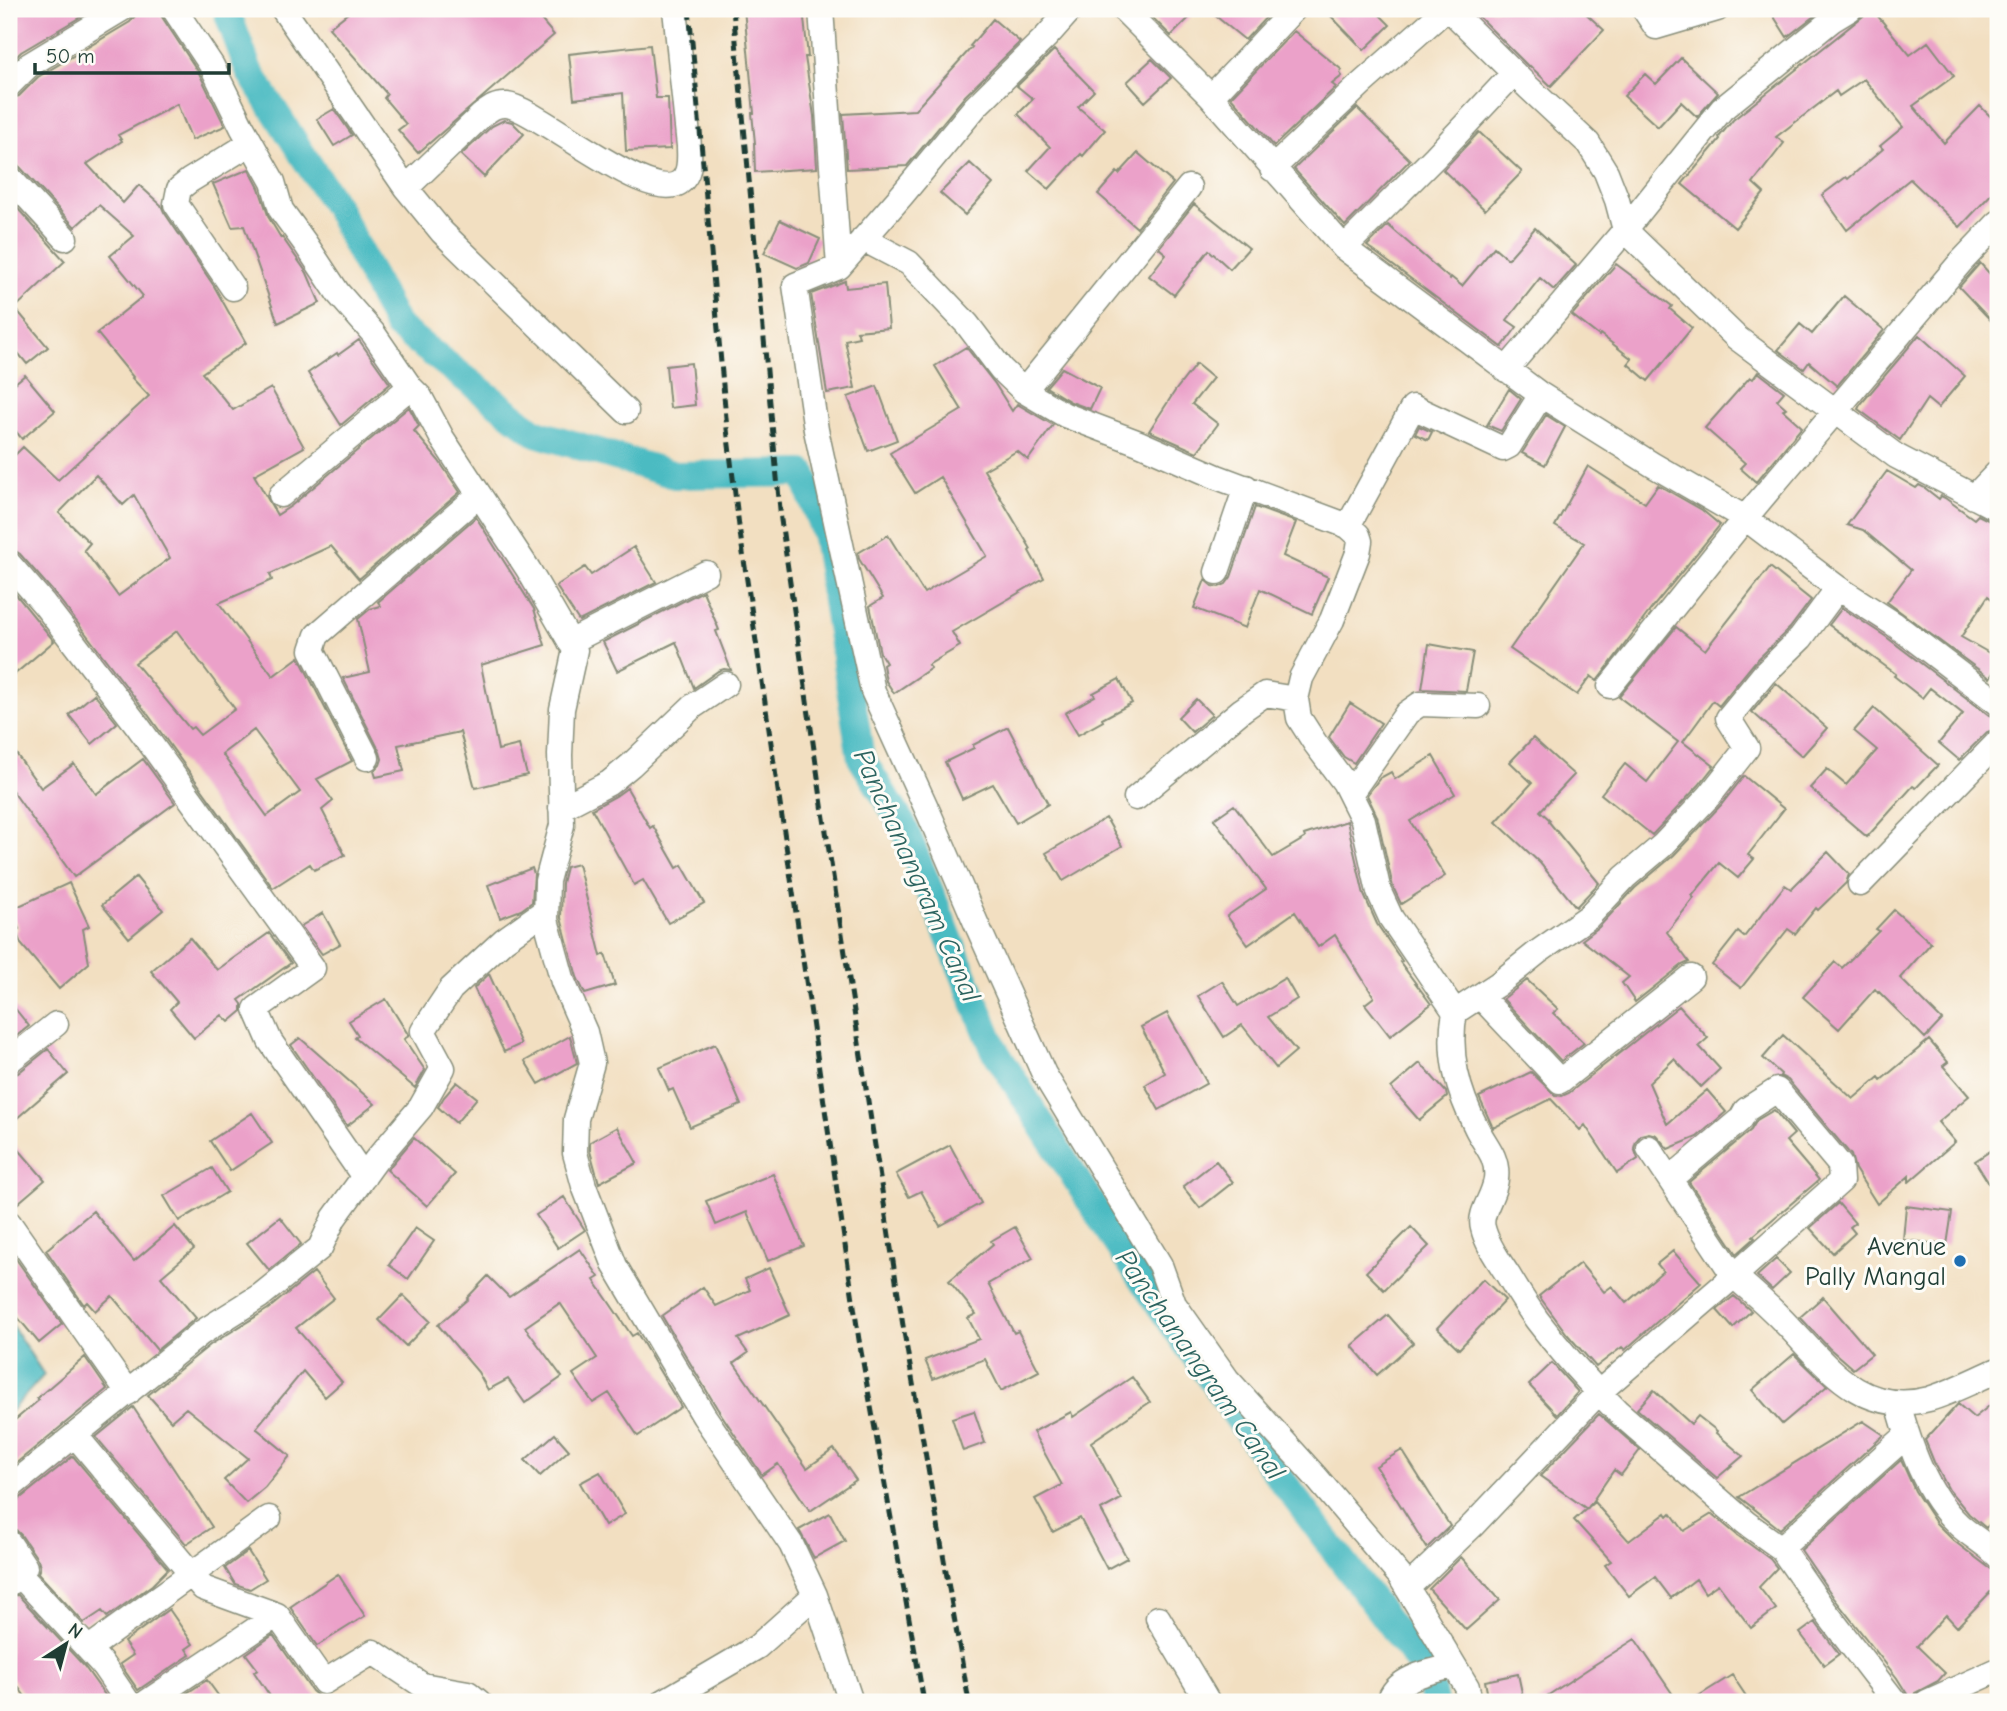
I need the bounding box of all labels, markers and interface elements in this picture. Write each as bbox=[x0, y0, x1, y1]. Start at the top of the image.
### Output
scale bar bbox=[35, 32, 229, 76]
text: 50 m bbox=[46, 44, 95, 68]
water label: Panchanangram Canal bbox=[847, 744, 988, 1008]
place label: Avenue Pally Mangal bbox=[1805, 1232, 1946, 1292]
water label: Panchanangram Canal bbox=[1109, 1243, 1292, 1486]
marker: Avenue Pally Mangal bbox=[1952, 1253, 1968, 1269]
north arrow bbox=[32, 1610, 102, 1680]
text: N bbox=[64, 1619, 87, 1644]

